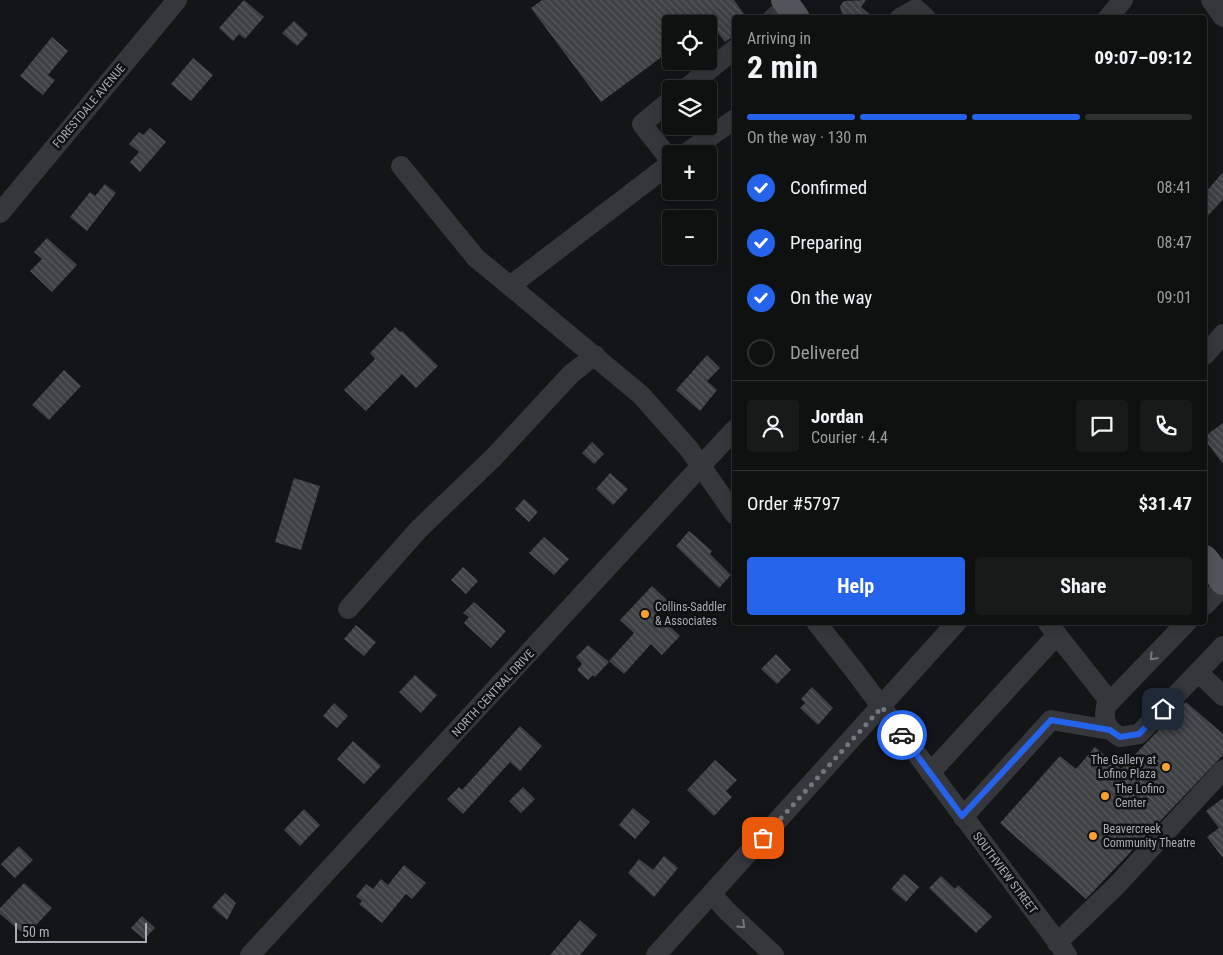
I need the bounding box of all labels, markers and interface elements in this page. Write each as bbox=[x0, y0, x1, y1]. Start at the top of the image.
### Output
map controls bbox=[662, 15, 717, 265]
button: locate bbox=[662, 15, 717, 70]
text: Arriving in bbox=[747, 29, 811, 48]
text: 09:07–09:12 bbox=[1094, 46, 1192, 69]
text: 2 min bbox=[747, 48, 818, 86]
street label: FORESTDALE AVENUE bbox=[50, 61, 128, 151]
button: layers bbox=[662, 80, 717, 135]
text: On the way · 130 m bbox=[747, 128, 867, 147]
button: + bbox=[662, 145, 717, 200]
icon: check bbox=[747, 174, 775, 202]
text: Confirmed bbox=[790, 176, 867, 199]
text: 08:41 bbox=[1157, 178, 1192, 197]
button: − bbox=[662, 210, 717, 265]
icon: check bbox=[747, 229, 775, 257]
text: Preparing bbox=[790, 231, 862, 254]
text: 08:47 bbox=[1157, 233, 1192, 252]
icon: check bbox=[747, 284, 775, 312]
text: On the way bbox=[790, 286, 872, 309]
text: 09:01 bbox=[1157, 288, 1192, 307]
text: Delivered bbox=[790, 341, 859, 364]
button: person bbox=[747, 400, 799, 452]
button: chat bbox=[1076, 400, 1128, 452]
button: phone bbox=[1140, 400, 1192, 452]
text: Jordan bbox=[811, 405, 864, 428]
text: Courier · 4.4 bbox=[811, 428, 888, 447]
text: Order #5797 bbox=[747, 492, 840, 515]
text: $31.47 bbox=[1138, 492, 1192, 515]
button: Help bbox=[747, 557, 965, 615]
button: Share bbox=[975, 557, 1192, 615]
place label: Collins-Saddler & Associates bbox=[655, 600, 727, 628]
marker: Collins-Saddler & Associates bbox=[639, 608, 651, 620]
street label: NORTH CENTRAL DRIVE bbox=[449, 647, 537, 739]
one-way arrow bbox=[1150, 652, 1159, 661]
pin bbox=[1142, 688, 1184, 730]
icon: home bbox=[1149, 695, 1177, 723]
courier bbox=[877, 710, 927, 760]
icon: car bbox=[888, 721, 916, 749]
place label: The Gallery at Lofino Plaza bbox=[1091, 753, 1156, 781]
marker: The Gallery at Lofino Plaza bbox=[1160, 761, 1172, 773]
place label: The Lofino Center bbox=[1115, 782, 1165, 810]
marker: The Lofino Center bbox=[1099, 790, 1111, 802]
pin bbox=[742, 817, 784, 859]
place label: Beavercreek Community Theatre bbox=[1103, 822, 1196, 850]
icon: bag bbox=[749, 824, 777, 852]
street label: SOUTHVIEW STREET bbox=[970, 829, 1040, 917]
marker: Beavercreek Community Theatre bbox=[1087, 830, 1099, 842]
one-way arrow bbox=[737, 919, 746, 928]
scale bar bbox=[15, 920, 148, 943]
text: 50 m bbox=[22, 924, 50, 940]

